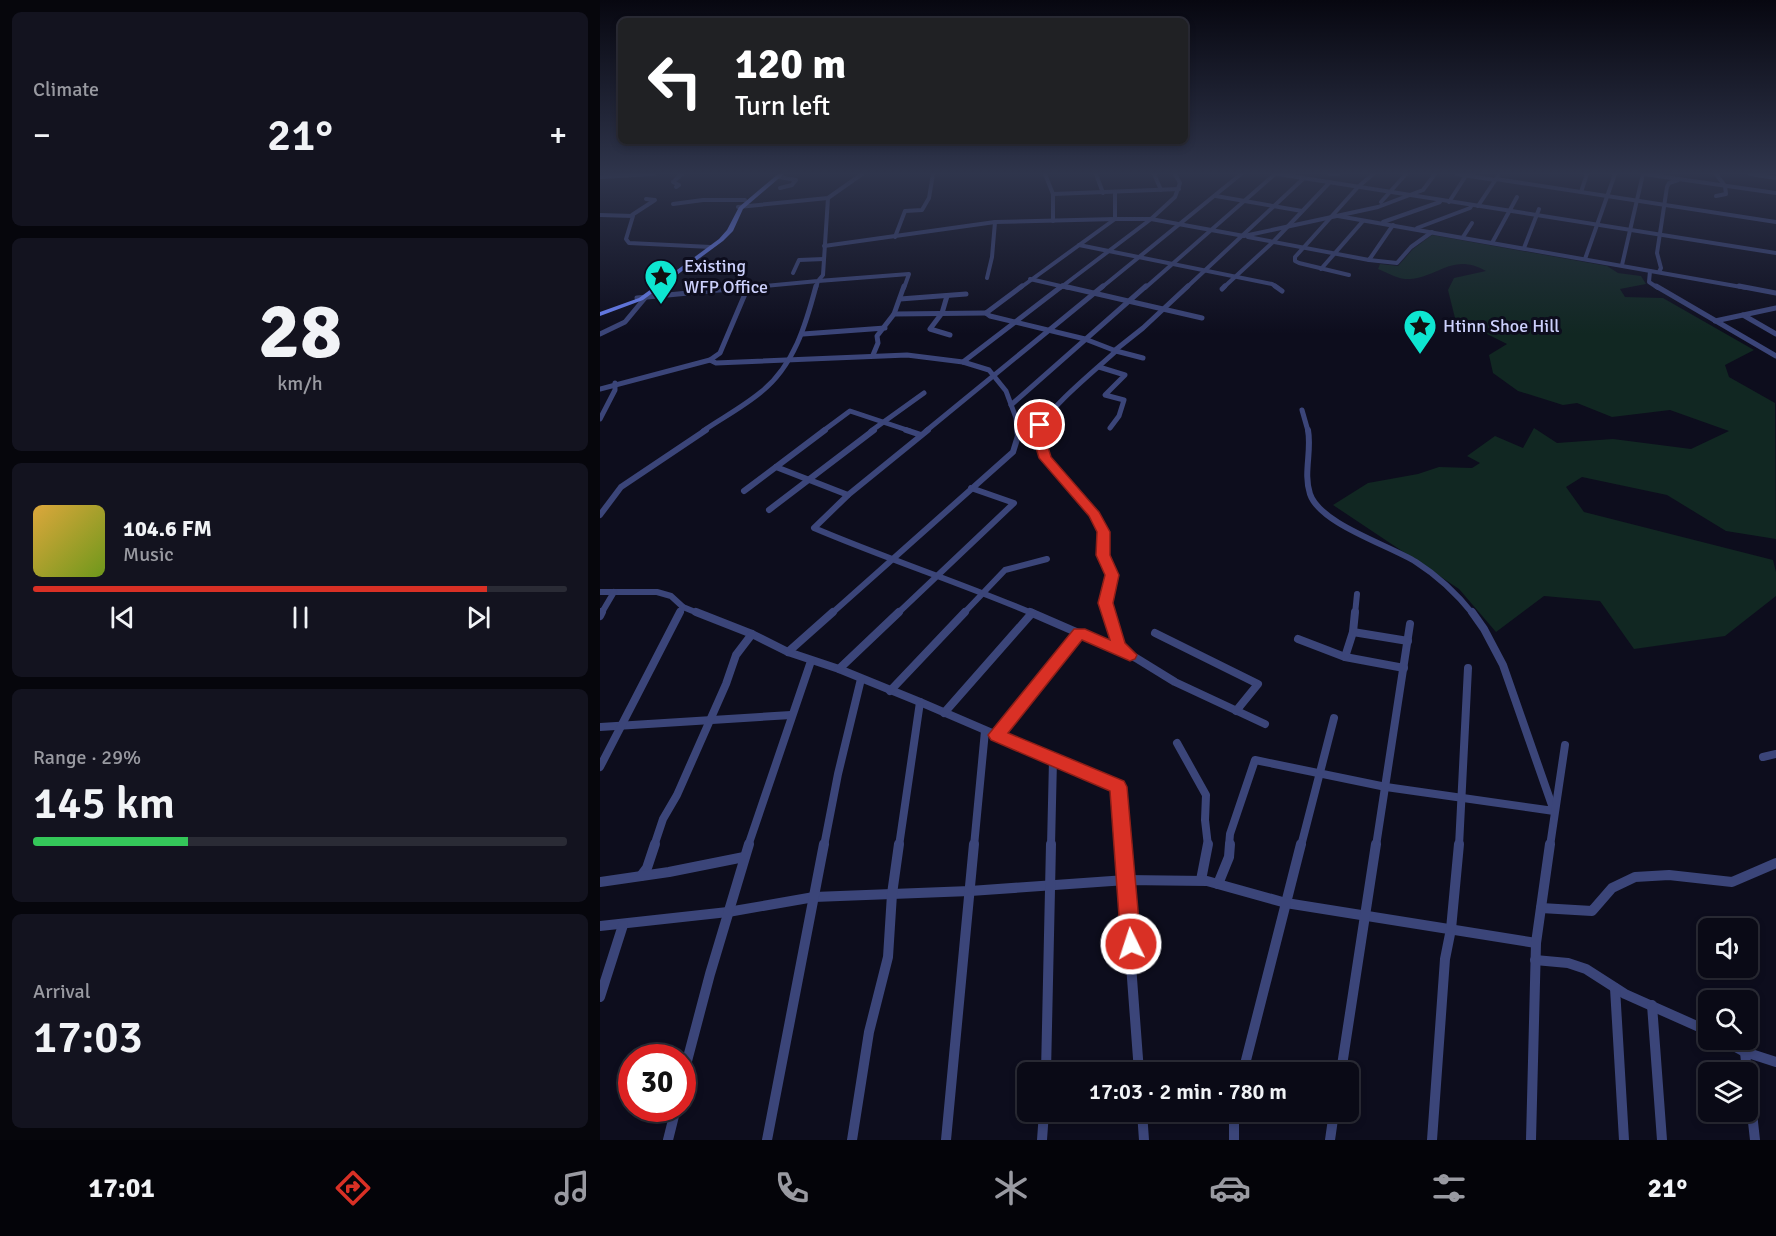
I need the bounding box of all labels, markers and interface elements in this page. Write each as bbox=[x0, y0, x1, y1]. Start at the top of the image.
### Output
text: 120 m bbox=[735, 39, 846, 90]
icon: left bbox=[636, 42, 714, 120]
text: Climate bbox=[33, 77, 99, 102]
text: Turn left bbox=[735, 90, 830, 123]
text: 21° bbox=[267, 108, 333, 163]
text: − bbox=[33, 115, 51, 156]
text: + bbox=[549, 115, 567, 156]
place label: Existing WFP Office bbox=[684, 255, 768, 298]
place icon: Existing WFP Office bbox=[643, 258, 679, 305]
text: 28 bbox=[258, 284, 342, 380]
place icon: Htinn Shoe Hill bbox=[1402, 308, 1438, 355]
place label: Htinn Shoe Hill bbox=[1443, 315, 1560, 337]
text: km/h bbox=[277, 371, 323, 396]
pin bbox=[1014, 399, 1065, 450]
icon: arrive bbox=[1023, 408, 1056, 441]
text: 104.6 FM bbox=[123, 515, 212, 542]
text: Music bbox=[123, 542, 174, 567]
icon: previous bbox=[106, 601, 139, 634]
icon: pause bbox=[284, 601, 317, 634]
icon: next bbox=[462, 601, 495, 634]
text: Range · 29% bbox=[33, 745, 141, 770]
text: 145 km bbox=[33, 776, 175, 831]
position arrow bbox=[1099, 912, 1163, 976]
map controls bbox=[1698, 918, 1758, 1122]
button: sound bbox=[1698, 918, 1758, 978]
text: Arrival bbox=[33, 979, 91, 1004]
button: search bbox=[1698, 990, 1758, 1050]
text: 17:03 bbox=[33, 1010, 143, 1065]
speed limit sign: 30 bbox=[618, 1044, 696, 1122]
button: layers bbox=[1698, 1062, 1758, 1122]
text: 17:03 · 2 min · 780 m bbox=[1089, 1078, 1287, 1105]
icon: directions bbox=[332, 1167, 374, 1209]
icon: music bbox=[551, 1167, 593, 1209]
icon: phone bbox=[771, 1167, 813, 1209]
icon: climate bbox=[990, 1167, 1032, 1209]
icon: car bbox=[1209, 1167, 1251, 1209]
icon: filters bbox=[1428, 1167, 1470, 1209]
text: 17:01 bbox=[89, 1172, 155, 1205]
text: 21° bbox=[1647, 1172, 1687, 1205]

